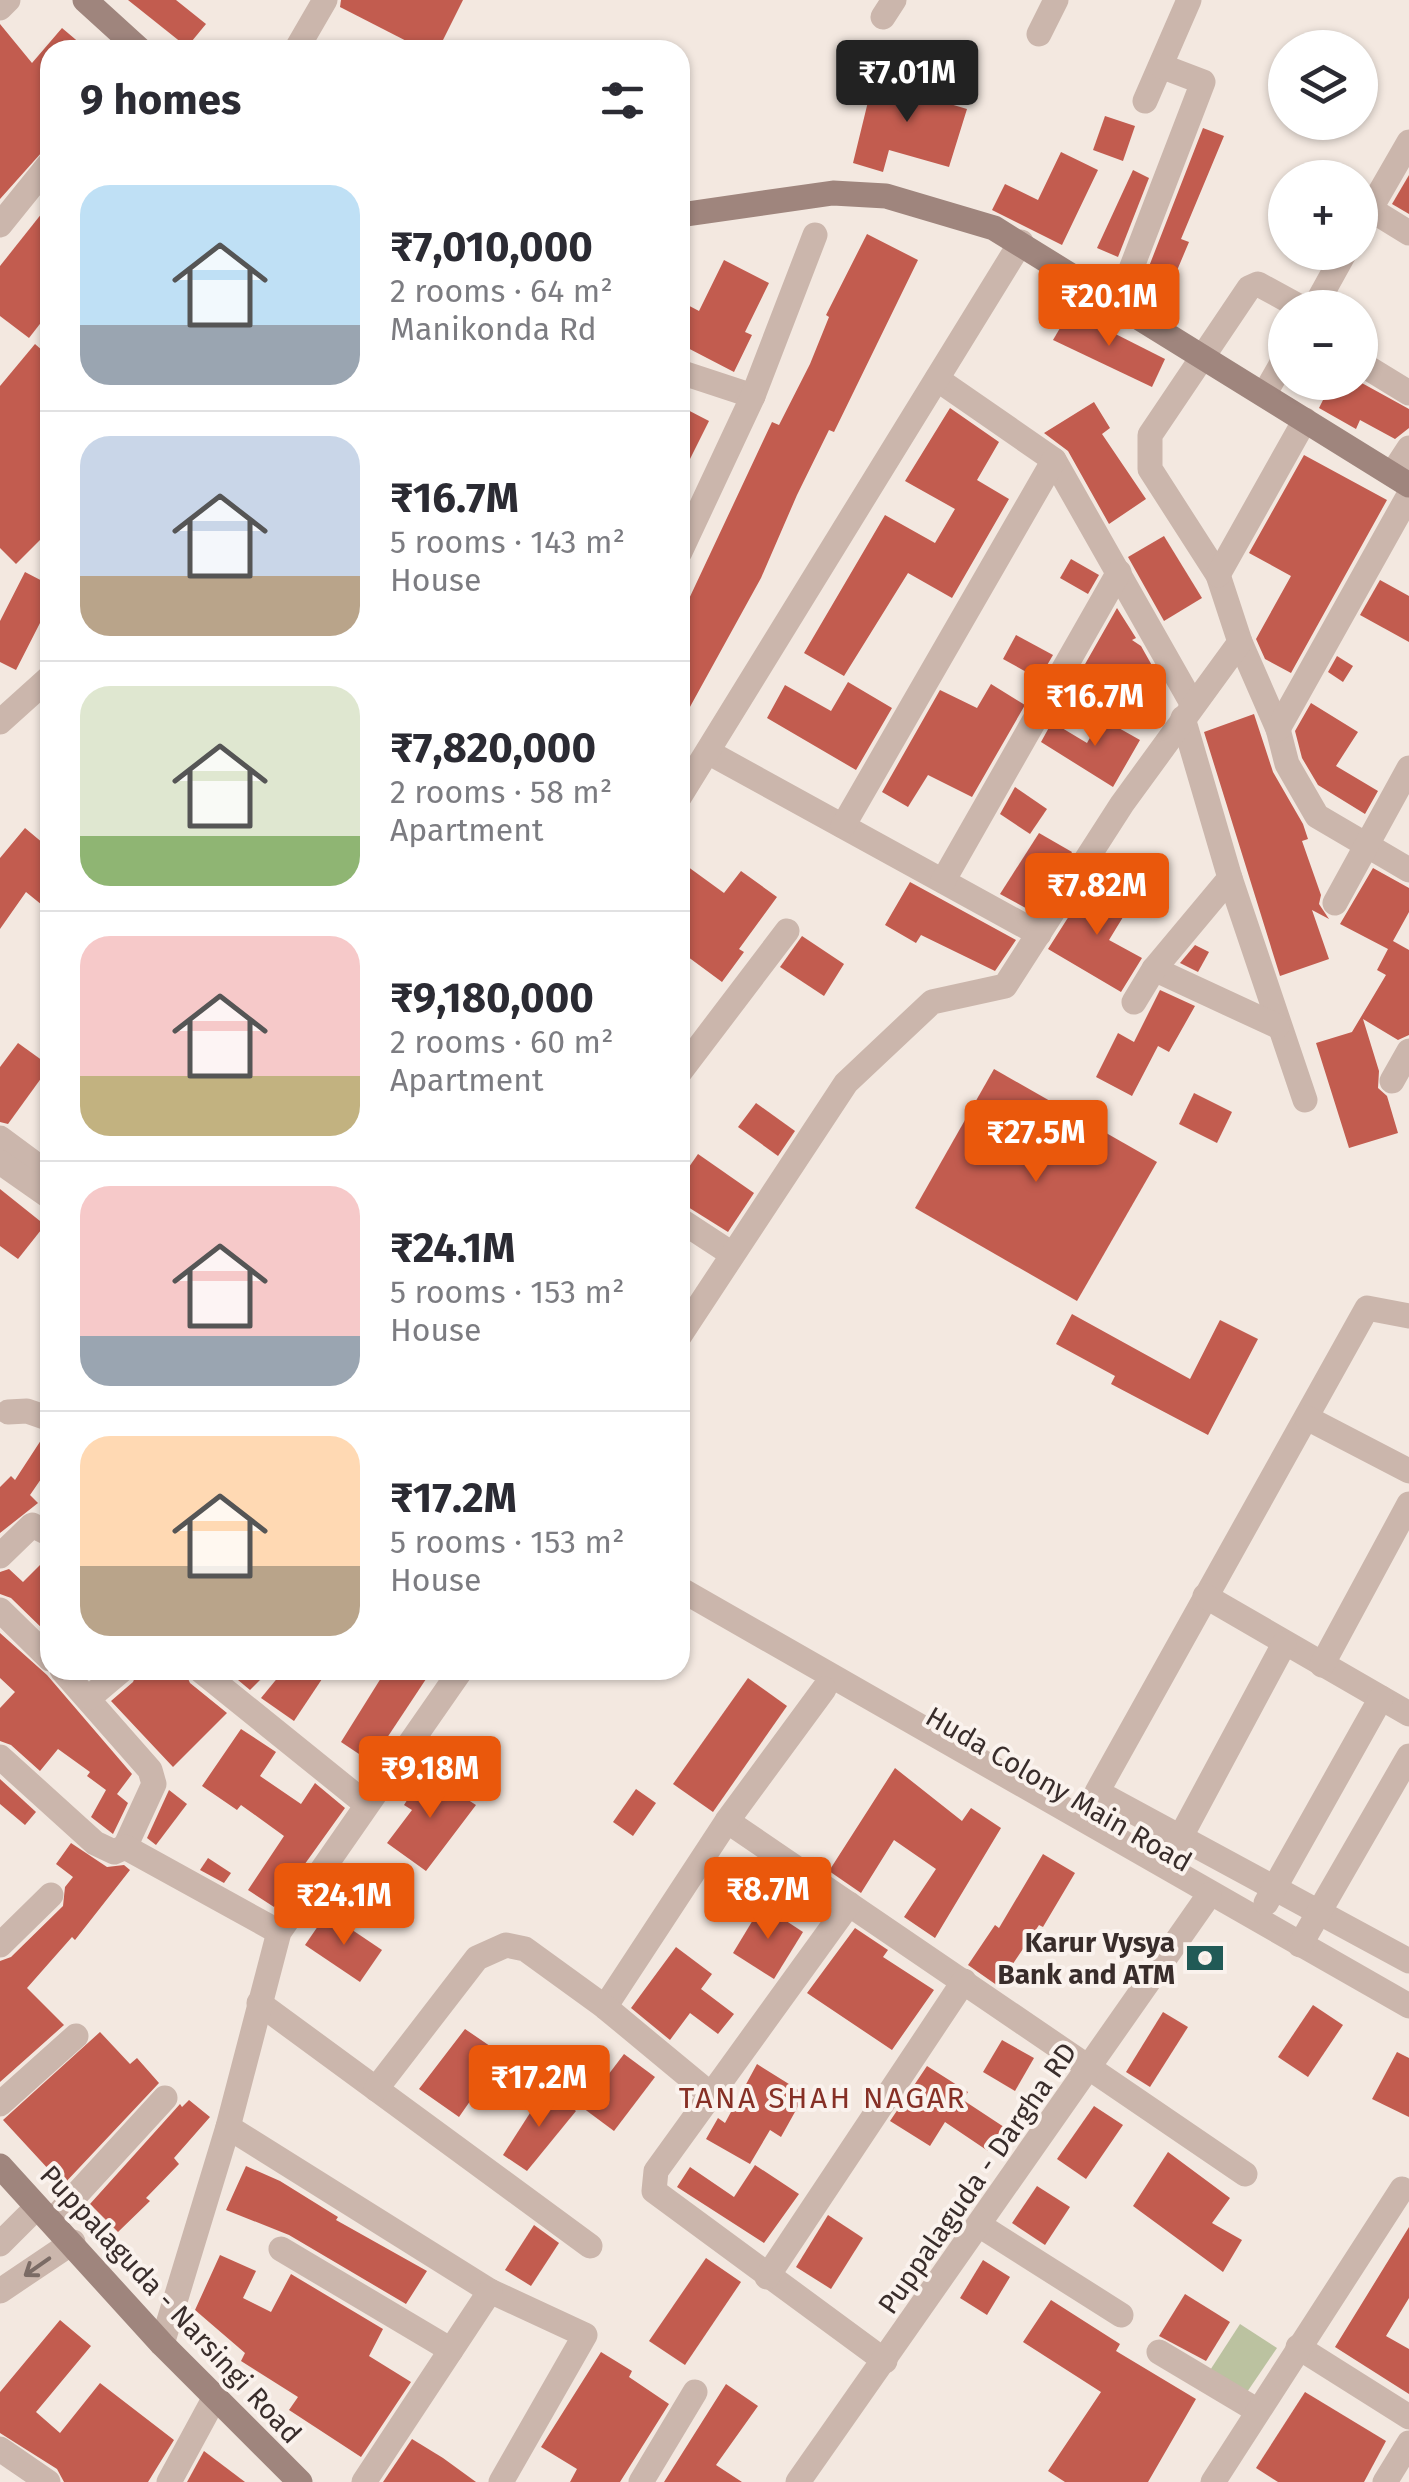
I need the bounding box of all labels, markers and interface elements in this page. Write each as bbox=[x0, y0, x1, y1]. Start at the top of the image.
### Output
map controls bbox=[1268, 30, 1378, 400]
button: layers bbox=[1268, 30, 1378, 140]
pin: ₹7.01M bbox=[826, 40, 988, 125]
text: ₹7.01M bbox=[858, 53, 956, 91]
icon: filters bbox=[595, 73, 650, 128]
text: 9 homes bbox=[80, 75, 241, 125]
button: + bbox=[1268, 160, 1378, 270]
text: ₹7,010,000 bbox=[390, 222, 593, 272]
icon: home bbox=[160, 225, 280, 345]
pin: ₹20.1M bbox=[1028, 264, 1190, 349]
text: 2 rooms · 64 m² bbox=[390, 272, 613, 310]
text: ₹20.1M bbox=[1060, 277, 1158, 315]
button: − bbox=[1268, 290, 1378, 400]
text: Manikonda Rd bbox=[390, 310, 597, 348]
text: ₹16.7M bbox=[390, 473, 519, 523]
icon: home bbox=[160, 476, 280, 596]
text: 5 rooms · 143 m² bbox=[390, 523, 625, 561]
text: House bbox=[390, 561, 481, 599]
pin: ₹16.7M bbox=[1014, 664, 1176, 749]
text: ₹16.7M bbox=[1046, 677, 1144, 715]
text: ₹7,820,000 bbox=[390, 723, 596, 773]
icon: home bbox=[160, 726, 280, 846]
text: 2 rooms · 58 m² bbox=[390, 773, 612, 811]
text: Apartment bbox=[390, 811, 544, 849]
pin: ₹7.82M bbox=[1016, 853, 1178, 938]
text: ₹7.82M bbox=[1047, 866, 1147, 904]
text: ₹9,180,000 bbox=[390, 973, 594, 1023]
icon: home bbox=[160, 976, 280, 1096]
text: 2 rooms · 60 m² bbox=[390, 1023, 614, 1061]
text: Apartment bbox=[390, 1061, 544, 1099]
pin: ₹27.5M bbox=[955, 1100, 1117, 1185]
text: ₹27.5M bbox=[987, 1113, 1085, 1151]
text: ₹24.1M bbox=[390, 1223, 515, 1273]
icon: home bbox=[160, 1226, 280, 1346]
text: 5 rooms · 153 m² bbox=[390, 1273, 624, 1311]
text: House bbox=[390, 1311, 481, 1349]
text: ₹17.2M bbox=[390, 1473, 517, 1523]
icon: home bbox=[160, 1476, 280, 1596]
text: 5 rooms · 153 m² bbox=[390, 1523, 624, 1561]
text: House bbox=[390, 1561, 481, 1599]
street label: Huda Colony Main Road bbox=[920, 1700, 1197, 1879]
pin: ₹9.18M bbox=[349, 1736, 511, 1821]
text: ₹9.18M bbox=[381, 1749, 479, 1787]
pin: ₹8.7M bbox=[698, 1857, 838, 1942]
pin: ₹24.1M bbox=[263, 1863, 425, 1948]
text: ₹8.7M bbox=[726, 1870, 810, 1908]
text: ₹24.1M bbox=[296, 1876, 392, 1914]
place label: Karur Vysya Bank and ATM bbox=[998, 1926, 1175, 1991]
bank icon: Karur Vysya Bank and ATM bbox=[1184, 1937, 1226, 1979]
street label: Puppalaguda - Dargha RD bbox=[871, 2036, 1084, 2320]
pin: ₹17.2M bbox=[458, 2045, 620, 2130]
text: ₹17.2M bbox=[491, 2058, 587, 2096]
district label: TANA SHAH NAGAR bbox=[679, 2080, 967, 2116]
street label: Puppalaguda - Narsingi Road bbox=[33, 2159, 308, 2450]
one-way arrow bbox=[23, 2256, 51, 2277]

